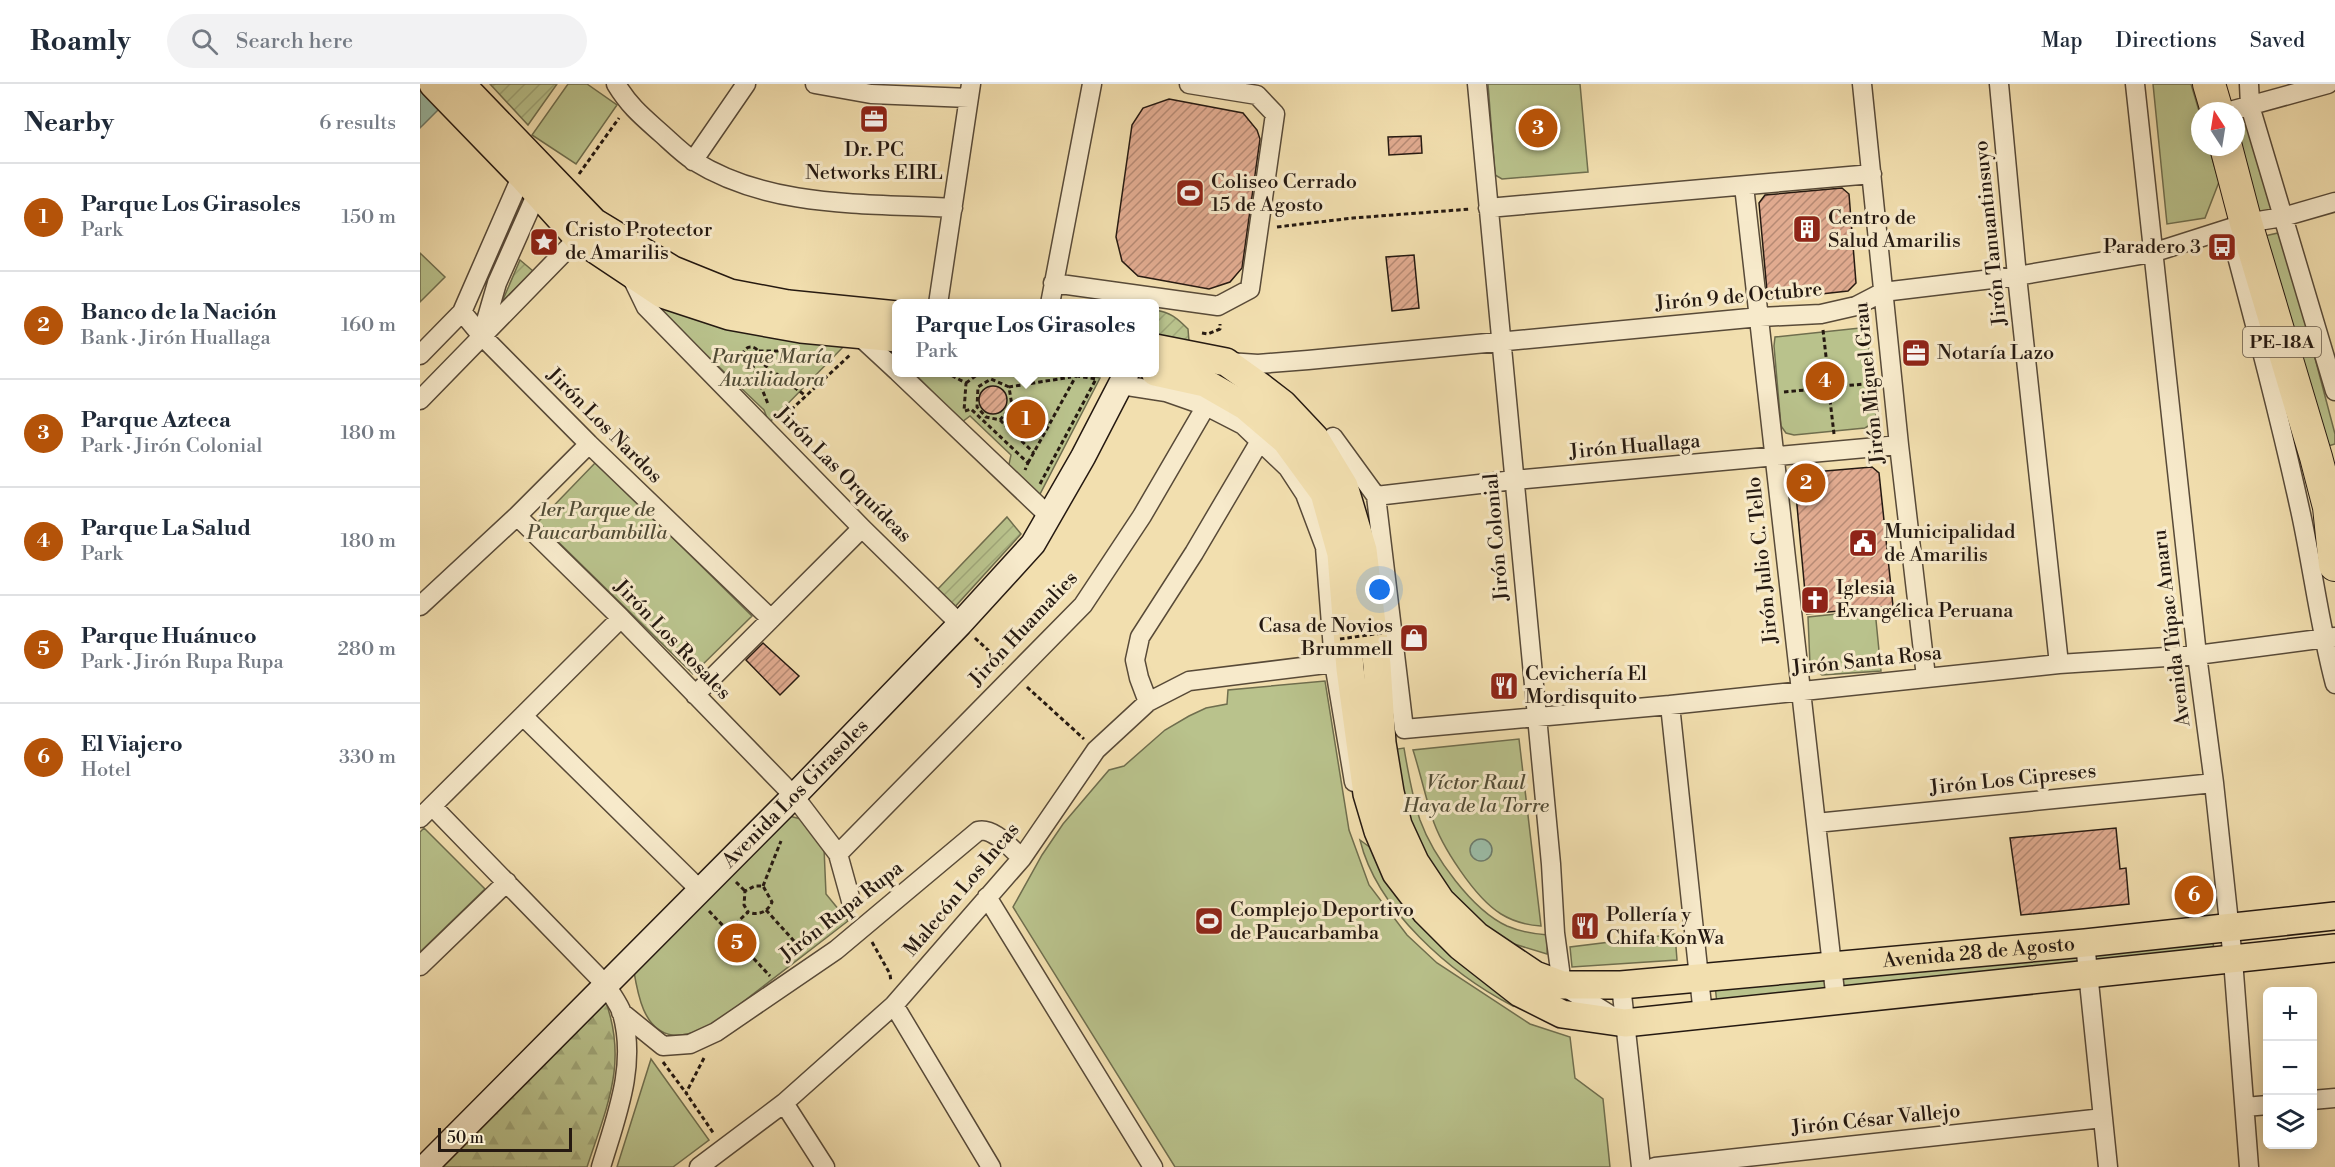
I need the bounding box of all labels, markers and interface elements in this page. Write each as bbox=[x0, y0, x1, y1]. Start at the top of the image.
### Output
search box bbox=[167, 14, 587, 68]
text: Roamly bbox=[30, 24, 131, 59]
icon: search bbox=[188, 25, 221, 58]
text: Search here bbox=[236, 28, 353, 55]
text: Map bbox=[2041, 28, 2083, 54]
text: Directions bbox=[2116, 28, 2217, 54]
text: Saved bbox=[2250, 28, 2305, 54]
north arrow bbox=[2191, 102, 2245, 156]
office icon: Dr. PC Networks EIRL bbox=[858, 103, 890, 135]
pin: 3 bbox=[1518, 106, 1558, 150]
text: Nearby bbox=[24, 107, 114, 139]
text: 6 results bbox=[319, 111, 396, 136]
place label: Dr. PC Networks EIRL bbox=[805, 138, 943, 186]
street label: Jirón Tanuantinsuyo bbox=[1969, 139, 2013, 328]
place label: Coliseo Cerrado 15 de Agosto bbox=[1211, 170, 1357, 218]
sports icon: Coliseo Cerrado 15 de Agosto bbox=[1174, 177, 1206, 209]
text: Parque Los Girasoles bbox=[81, 191, 301, 218]
text: 1 bbox=[39, 205, 48, 230]
text: 150 m bbox=[341, 205, 396, 230]
place label: Centro de Salud Amarilis bbox=[1828, 206, 1961, 254]
building icon: Centro de Salud Amarilis bbox=[1791, 213, 1823, 245]
text: Park bbox=[81, 218, 123, 243]
place label: Cristo Protector de Amarilis bbox=[565, 218, 713, 266]
place icon: Cristo Protector de Amarilis bbox=[528, 226, 560, 258]
bus stop icon: Paradero 3 bbox=[2206, 231, 2238, 263]
place label: Paradero 3 bbox=[2103, 235, 2201, 260]
street label: Jirón 9 de Octubre bbox=[1653, 277, 1824, 317]
text: Banco de la Nación bbox=[81, 299, 277, 326]
popup bbox=[892, 299, 1159, 377]
street label: Jirón Miguel Grau bbox=[1849, 300, 1891, 466]
text: Parque Los Girasoles bbox=[916, 312, 1135, 339]
text: 2 bbox=[37, 313, 50, 338]
text: 160 m bbox=[341, 313, 396, 338]
text: Bank · Jirón Huallaga bbox=[81, 326, 271, 351]
road number: PE-18A bbox=[2243, 327, 2321, 357]
office icon: Notaría Lazo bbox=[1900, 337, 1932, 369]
text: Park bbox=[916, 339, 957, 364]
place label: Notaría Lazo bbox=[1937, 341, 2054, 366]
park label: Parque María Auxiliadora bbox=[711, 345, 833, 393]
pin: 4 bbox=[1806, 358, 1844, 404]
street label: Jirón Los Nardos bbox=[540, 362, 667, 489]
pin: 1 bbox=[1006, 396, 1046, 442]
street label: Jirón Las Orquídeas bbox=[769, 401, 916, 548]
text: Parque Azteca bbox=[81, 407, 231, 434]
text: 3 bbox=[37, 421, 50, 446]
text: 180 m bbox=[341, 421, 396, 446]
street label: Jirón Huallaga bbox=[1567, 429, 1702, 465]
text: Park · Jirón Colonial bbox=[81, 434, 262, 459]
pin: 2 bbox=[1786, 460, 1826, 506]
street label: Jirón Colonial bbox=[1479, 472, 1515, 603]
street label: Jirón Julio C. Tello bbox=[1742, 475, 1784, 646]
park label: 1er Parque de Paucarbambilla bbox=[526, 498, 668, 546]
text: Parque La Salud bbox=[81, 515, 251, 542]
place label: Municipalidad de Amarilis bbox=[1884, 520, 2016, 568]
public building icon: Municipalidad de Amarilis bbox=[1847, 527, 1879, 559]
street label: Avenida Túpac Amaru bbox=[2147, 527, 2197, 729]
text: 4 bbox=[37, 529, 50, 554]
text: 180 m bbox=[341, 529, 396, 554]
text: Park bbox=[81, 542, 123, 567]
street label: Jirón Huamalies bbox=[964, 566, 1084, 692]
street label: Jirón Los Rosales bbox=[608, 574, 736, 705]
your location bbox=[1365, 575, 1394, 604]
place label: Iglesia Evangélica Peruana bbox=[1836, 576, 2014, 624]
church icon: Iglesia Evangélica Peruana bbox=[1799, 584, 1831, 616]
place label: Casa de Novios Brummell bbox=[1259, 614, 1393, 662]
shop icon: Casa de Novios Brummell bbox=[1398, 622, 1430, 654]
text: Parque Huánuco bbox=[81, 623, 257, 650]
text: 5 bbox=[37, 637, 50, 662]
text: 280 m bbox=[337, 637, 396, 662]
street label: Jirón Santa Rosa bbox=[1790, 641, 1944, 681]
text: Park · Jirón Rupa Rupa bbox=[81, 650, 284, 675]
place label: Cevichería El Mordisquito bbox=[1525, 662, 1647, 710]
restaurant icon: Cevichería El Mordisquito bbox=[1488, 670, 1520, 702]
street label: Avenida Los Girasoles bbox=[716, 714, 874, 874]
text: El Viajero bbox=[81, 731, 183, 758]
text: 6 bbox=[37, 745, 50, 770]
text: 330 m bbox=[339, 745, 396, 770]
text: Hotel bbox=[81, 758, 131, 783]
street label: Jirón Los Cipreses bbox=[1928, 759, 2097, 801]
park label: Víctor Raul Haya de la Torre bbox=[1402, 771, 1550, 819]
street label: Malecón Los Incas bbox=[899, 818, 1025, 962]
street label: Jirón Rupa Rupa bbox=[775, 856, 909, 968]
pin: 6 bbox=[2174, 872, 2214, 918]
place label: Complejo Deportivo de Paucarbamba bbox=[1230, 898, 1414, 946]
place label: Pollería y Chifa KonWa bbox=[1606, 903, 1725, 951]
sports icon: Complejo Deportivo de Paucarbamba bbox=[1193, 905, 1225, 937]
restaurant icon: Pollería y Chifa KonWa bbox=[1569, 910, 1601, 942]
pin: 5 bbox=[718, 920, 756, 966]
street label: Avenida 28 de Agosto bbox=[1880, 931, 2076, 974]
map controls bbox=[2263, 987, 2317, 1149]
button: + bbox=[2263, 987, 2317, 1041]
button: − bbox=[2263, 1041, 2317, 1095]
button: layers bbox=[2263, 1095, 2317, 1149]
street label: Jirón César Vallejo bbox=[1789, 1099, 1962, 1141]
scale bar bbox=[438, 1125, 572, 1152]
text: 50 m bbox=[447, 1128, 484, 1148]

